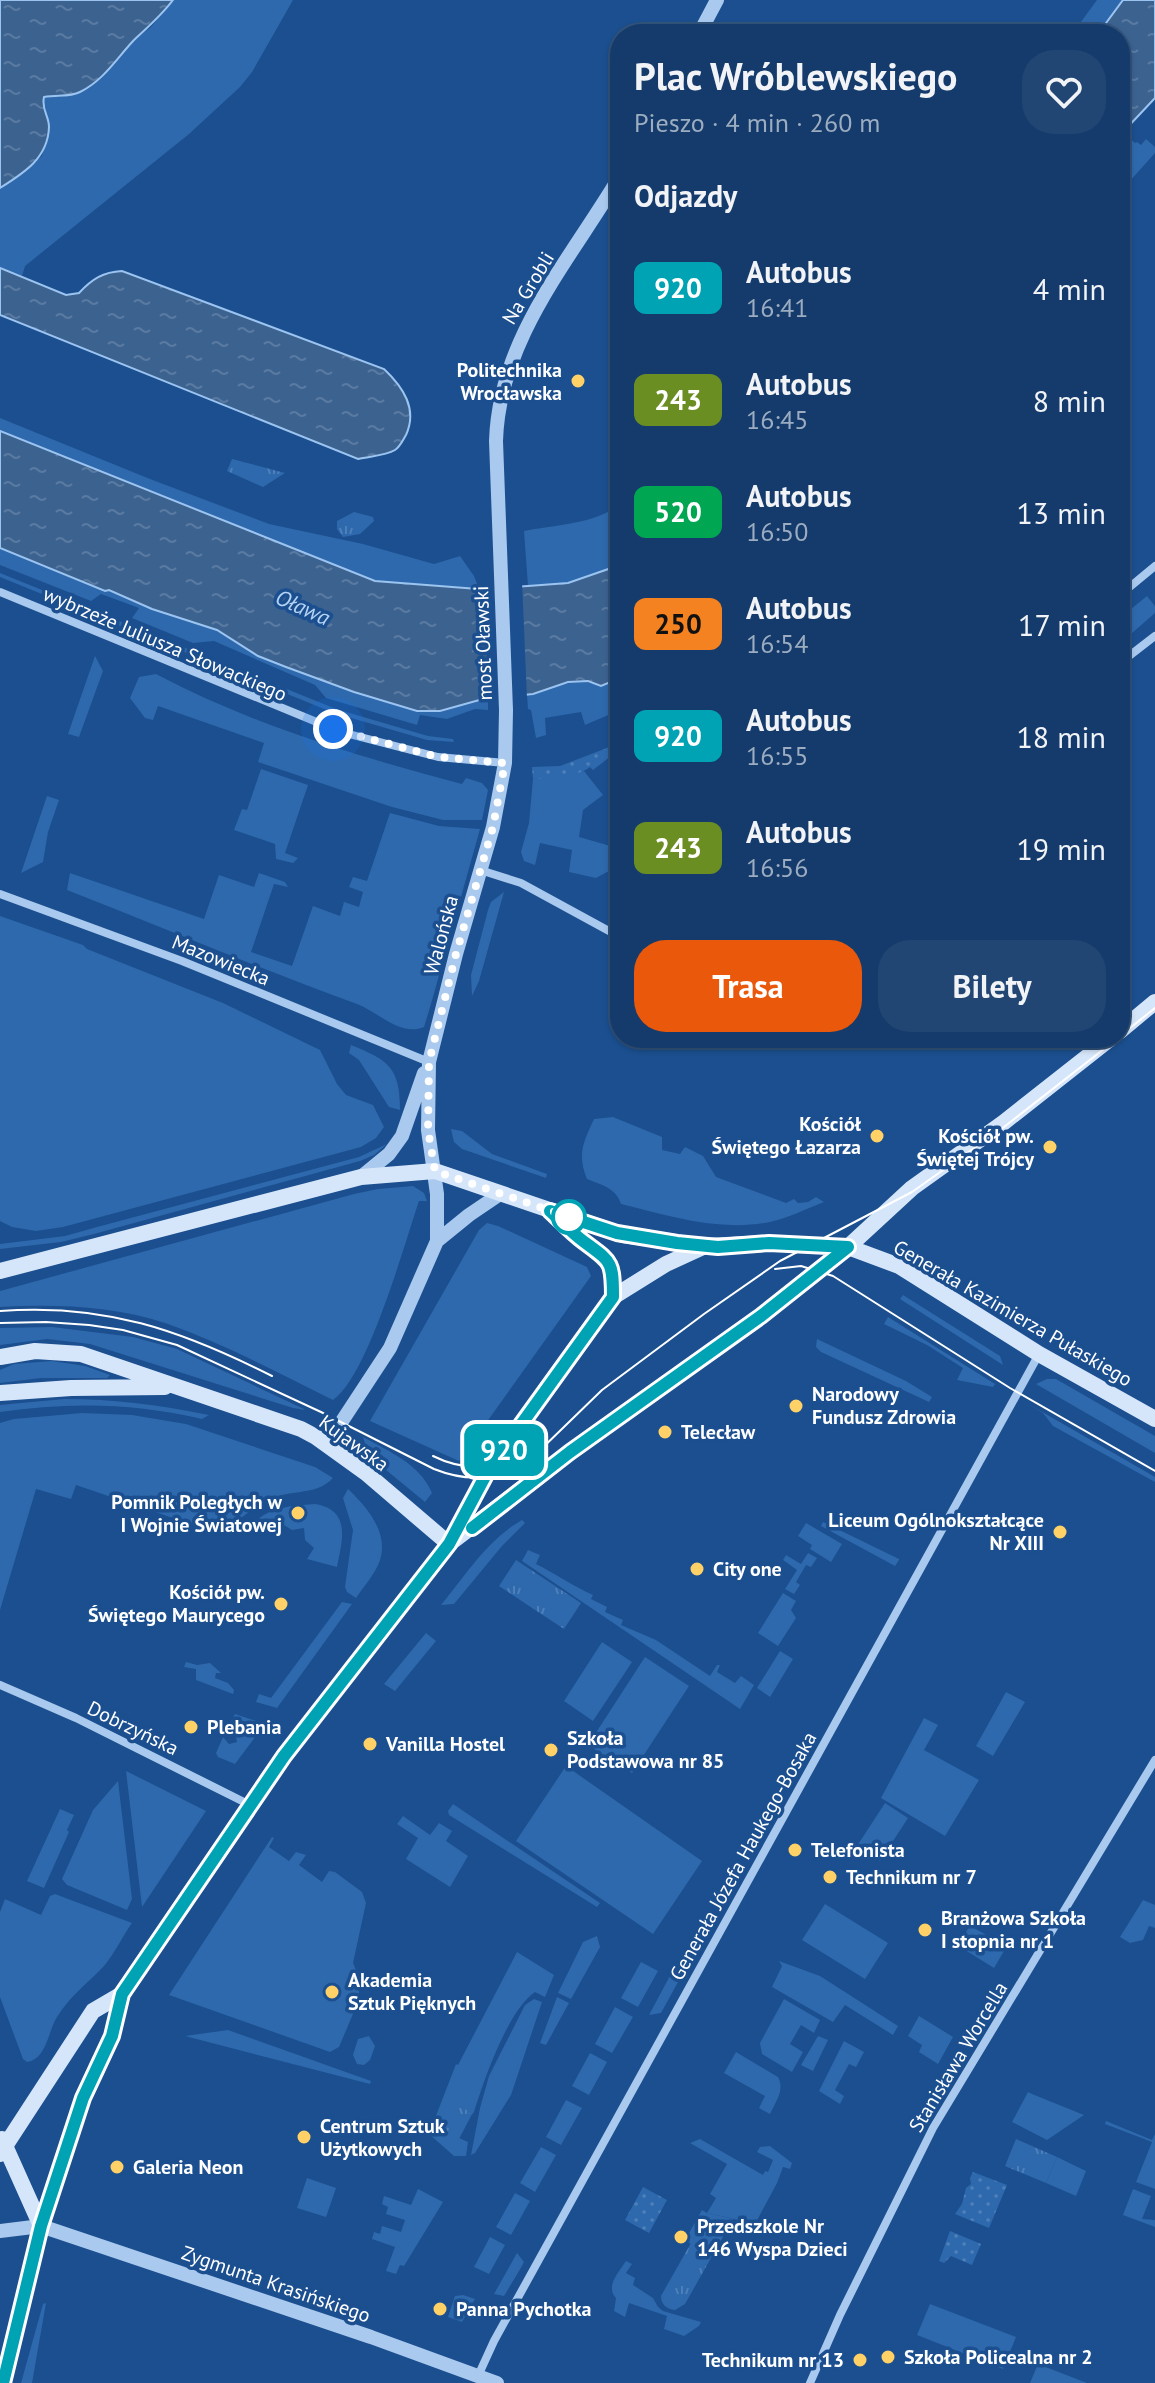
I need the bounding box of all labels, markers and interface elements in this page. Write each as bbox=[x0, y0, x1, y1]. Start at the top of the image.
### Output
button: heart bbox=[1022, 50, 1106, 134]
text: Plac Wróblewskiego bbox=[634, 51, 958, 100]
text: Pieszo · 4 min · 260 m bbox=[634, 106, 880, 139]
text: Odjazdy bbox=[634, 176, 737, 215]
street label: Na Grobli bbox=[496, 247, 560, 329]
text: Autobus bbox=[746, 252, 852, 291]
text: 920 bbox=[654, 269, 702, 306]
text: 4 min bbox=[1033, 269, 1106, 308]
text: 16:41 bbox=[746, 291, 808, 324]
place label: Politechnika Wrocławska bbox=[457, 357, 562, 406]
text: Autobus bbox=[746, 364, 852, 403]
marker: Politechnika Wrocławska bbox=[569, 372, 587, 390]
text: 243 bbox=[654, 381, 702, 418]
text: 8 min bbox=[1033, 381, 1106, 420]
text: 16:45 bbox=[746, 403, 808, 436]
text: Autobus bbox=[746, 476, 852, 515]
text: 520 bbox=[654, 493, 702, 530]
text: 13 min bbox=[1016, 493, 1106, 532]
text: 16:50 bbox=[746, 515, 808, 548]
street label: wybrzeże Juliusza Słowackiego bbox=[39, 581, 291, 707]
water label: Oława bbox=[271, 583, 335, 631]
street label: most Oławski bbox=[468, 585, 498, 701]
text: Autobus bbox=[746, 588, 852, 627]
text: 250 bbox=[654, 605, 702, 642]
text: 17 min bbox=[1018, 605, 1106, 644]
text: 16:54 bbox=[746, 627, 808, 660]
text: Autobus bbox=[746, 700, 852, 739]
your location bbox=[313, 709, 353, 749]
text: 920 bbox=[654, 717, 702, 754]
text: 18 min bbox=[1016, 717, 1106, 756]
text: 16:55 bbox=[746, 739, 808, 772]
text: Autobus bbox=[746, 812, 852, 851]
text: 243 bbox=[654, 829, 702, 866]
text: 19 min bbox=[1016, 829, 1106, 868]
text: 16:56 bbox=[746, 851, 808, 884]
street label: Walońska bbox=[418, 892, 464, 978]
street label: Mazowiecka bbox=[168, 929, 274, 991]
button: Trasa bbox=[634, 940, 862, 1032]
button: Bilety bbox=[878, 940, 1106, 1032]
place label: Kościół Świętego Łazarza bbox=[711, 1111, 862, 1160]
place label: Kościół pw. Świętej Trójcy bbox=[916, 1123, 1034, 1172]
marker: Kościół Świętego Łazarza bbox=[868, 1127, 886, 1145]
marker: Kościół pw. Świętej Trójcy bbox=[1041, 1138, 1059, 1156]
unlabelled marker bbox=[552, 1200, 586, 1234]
street label: Generała Kazimierza Pułaskiego bbox=[889, 1234, 1137, 1392]
place label: Narodowy Fundusz Zdrowia bbox=[812, 1381, 956, 1430]
marker: Narodowy Fundusz Zdrowia bbox=[787, 1397, 805, 1415]
street label: Kujawska bbox=[314, 1409, 394, 1477]
place label: Telecław bbox=[681, 1419, 756, 1445]
marker: Telecław bbox=[656, 1423, 674, 1441]
line badge: 920 bbox=[458, 1424, 550, 1476]
text: 920 bbox=[480, 1431, 528, 1468]
place label: Pomnik Poległych w I Wojnie Światowej bbox=[111, 1489, 283, 1538]
marker: Pomnik Poległych w I Wojnie Światowej bbox=[289, 1504, 307, 1522]
place label: Liceum Ogólnokształcące Nr XIII bbox=[828, 1507, 1044, 1556]
marker: Liceum Ogólnokształcące Nr XIII bbox=[1051, 1523, 1069, 1541]
place label: City one bbox=[713, 1556, 782, 1582]
marker: City one bbox=[688, 1560, 706, 1578]
place label: Kościół pw. Świętego Maurycego bbox=[88, 1579, 265, 1628]
marker: Kościół pw. Świętego Maurycego bbox=[272, 1595, 290, 1613]
street label: Dobrzyńska bbox=[83, 1695, 183, 1761]
place label: Plebania bbox=[207, 1714, 281, 1740]
marker: Plebania bbox=[182, 1718, 200, 1736]
place label: Szkoła Podstawowa nr 85 bbox=[567, 1725, 724, 1774]
street label: Generała Józefa Haukego-Bosaka bbox=[664, 1727, 822, 1985]
place label: Vanilla Hostel bbox=[385, 1731, 505, 1757]
marker: Vanilla Hostel bbox=[361, 1735, 379, 1753]
marker: Szkoła Podstawowa nr 85 bbox=[542, 1741, 560, 1759]
place label: Telefonista bbox=[811, 1837, 905, 1863]
marker: Telefonista bbox=[786, 1841, 804, 1859]
place label: Technikum nr 7 bbox=[846, 1864, 977, 1890]
marker: Technikum nr 7 bbox=[821, 1868, 839, 1886]
place label: Branżowa Szkoła I stopnia nr 1 bbox=[941, 1905, 1086, 1954]
marker: Branżowa Szkoła I stopnia nr 1 bbox=[916, 1921, 934, 1939]
place label: Akademia Sztuk Pięknych bbox=[348, 1967, 476, 2016]
street label: Stanisława Worcella bbox=[903, 1977, 1013, 2137]
marker: Akademia Sztuk Pięknych bbox=[323, 1983, 341, 2001]
place label: Centrum Sztuk Użytkowych bbox=[320, 2113, 445, 2162]
marker: Centrum Sztuk Użytkowych bbox=[295, 2128, 313, 2146]
place label: Galeria Neon bbox=[133, 2154, 243, 2180]
marker: Galeria Neon bbox=[108, 2158, 126, 2176]
place label: Przedszkole Nr 146 Wyspa Dzieci bbox=[697, 2213, 848, 2262]
marker: Przedszkole Nr 146 Wyspa Dzieci bbox=[672, 2228, 690, 2246]
street label: Zygmunta Krasińskiego bbox=[178, 2239, 374, 2329]
place label: Panna Pychotka bbox=[456, 2296, 592, 2322]
marker: Panna Pychotka bbox=[431, 2300, 449, 2318]
place label: Szkoła Policealna nr 2 bbox=[904, 2344, 1093, 2370]
place label: Technikum nr 13 bbox=[702, 2347, 844, 2373]
marker: Szkoła Policealna nr 2 bbox=[879, 2348, 897, 2366]
marker: Technikum nr 13 bbox=[851, 2351, 869, 2369]

